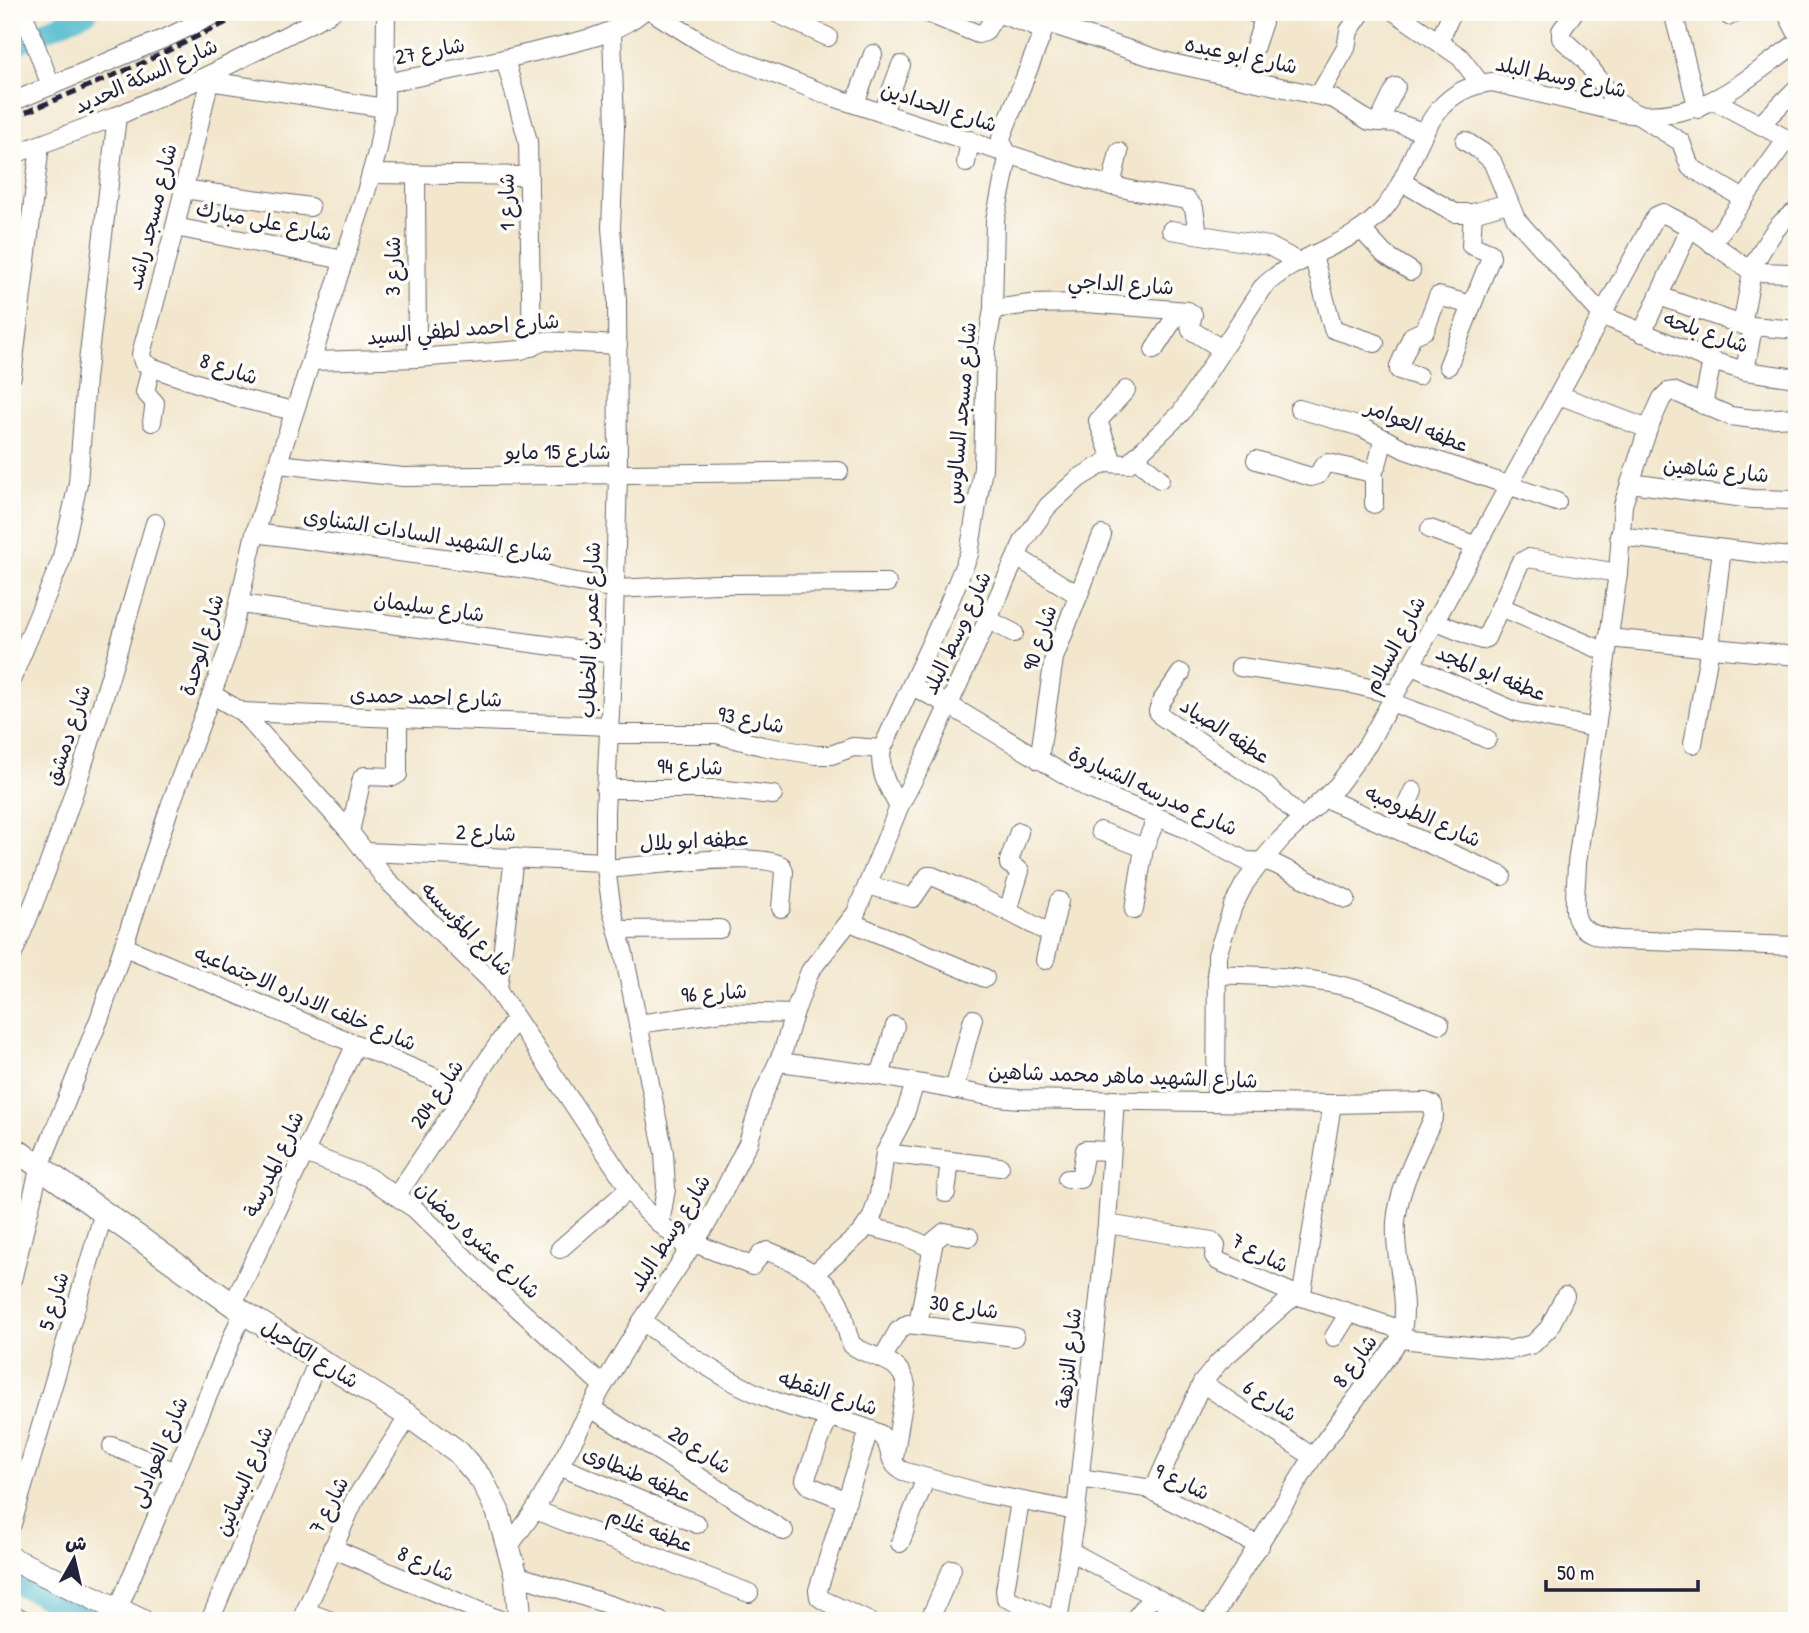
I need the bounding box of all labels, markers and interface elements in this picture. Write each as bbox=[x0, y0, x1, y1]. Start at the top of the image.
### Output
street label: شارع ابو عبده bbox=[1182, 28, 1300, 82]
street label: شارع 27 bbox=[393, 30, 467, 72]
street label: شارع السكة الحديد bbox=[69, 31, 223, 121]
street label: شارع وسط البلد bbox=[1493, 48, 1629, 106]
street label: شارع الحدادين bbox=[877, 74, 1001, 140]
street label: شارع مسجد راشد bbox=[119, 141, 185, 293]
street label: شارع 1 bbox=[491, 173, 523, 231]
street label: شارع على مبارك bbox=[194, 193, 334, 249]
street label: شارع 3 bbox=[378, 236, 408, 296]
street label: شارع الداجي bbox=[1067, 265, 1175, 307]
street label: شارع بلحه bbox=[1660, 303, 1752, 361]
street label: شارع احمد لطفي السيد bbox=[365, 306, 561, 356]
street label: شارع مسجد السالوس bbox=[938, 321, 984, 505]
street label: شارع 8 bbox=[196, 346, 262, 392]
street label: عطفه العوامر bbox=[1360, 391, 1473, 459]
street label: شارع 15 مايو bbox=[503, 437, 611, 467]
street label: شارع شاهين bbox=[1662, 450, 1770, 490]
street label: شارع الشهيد السادات الشناوى bbox=[301, 500, 555, 570]
street label: شارع عمر بن الخطاب bbox=[572, 541, 608, 719]
street label: شارع وسط البلد bbox=[915, 566, 999, 700]
street label: شارع سليمان bbox=[372, 584, 486, 630]
street label: شارع الوحدة bbox=[172, 590, 232, 700]
street label: شارع السلام bbox=[1357, 591, 1434, 700]
street label: شارع 90 bbox=[1015, 601, 1065, 675]
street label: عطفه ابو المجد bbox=[1432, 637, 1551, 708]
street label: شارع احمد حمدى bbox=[349, 679, 503, 715]
street label: شارع دمشق bbox=[38, 681, 98, 789]
street label: عطفه الصياد bbox=[1175, 691, 1276, 771]
street label: شارع 93 bbox=[715, 699, 787, 741]
street label: شارع مدرسه الشباروة bbox=[1064, 739, 1242, 843]
street label: شارع 94 bbox=[657, 751, 723, 783]
street label: شارع الطرومبه bbox=[1360, 777, 1486, 855]
street label: شارع 2 bbox=[455, 817, 517, 849]
street label: عطفه ابو بلال bbox=[639, 823, 749, 858]
street label: شارع المؤسسه bbox=[414, 875, 520, 983]
street label: شارع خلف الاداره الاجتماعيه bbox=[189, 937, 421, 1059]
street label: شارع 96 bbox=[680, 976, 748, 1010]
street label: شارع 204 bbox=[403, 1054, 471, 1134]
street label: شارع الشهيد ماهر محمد شاهين bbox=[988, 1056, 1258, 1096]
street label: شارع المدرسة bbox=[236, 1106, 312, 1222]
street label: شارع وسط البلد bbox=[622, 1169, 718, 1297]
street label: شارع عشره رمضان bbox=[409, 1174, 547, 1306]
street label: شارع 7 bbox=[1226, 1226, 1294, 1280]
street label: شارع 5 bbox=[31, 1268, 77, 1334]
street label: شارع 30 bbox=[928, 1287, 1000, 1327]
street label: شارع النزهة bbox=[1049, 1306, 1089, 1410]
street label: شارع الكاحيل bbox=[255, 1312, 365, 1396]
street label: شارع 8 bbox=[1325, 1328, 1385, 1394]
street label: شارع النقطه bbox=[775, 1363, 881, 1423]
street label: شارع 6 bbox=[1237, 1372, 1303, 1430]
street label: شارع العوادلى bbox=[122, 1392, 196, 1512]
street label: شارع 20 bbox=[663, 1418, 737, 1482]
street label: شارع البساتين bbox=[207, 1421, 281, 1541]
street label: عطفه طنطاوى bbox=[578, 1438, 696, 1509]
street label: شارع 9 bbox=[1149, 1456, 1215, 1508]
street label: شارع 7 bbox=[302, 1471, 356, 1539]
street label: عطفه غلام bbox=[602, 1500, 697, 1561]
north arrow bbox=[38, 1524, 108, 1594]
text: ش bbox=[64, 1528, 89, 1557]
street label: شارع 8 bbox=[393, 1539, 459, 1589]
scale bar bbox=[1546, 1549, 1699, 1593]
text: 50 m bbox=[1557, 1558, 1594, 1587]

